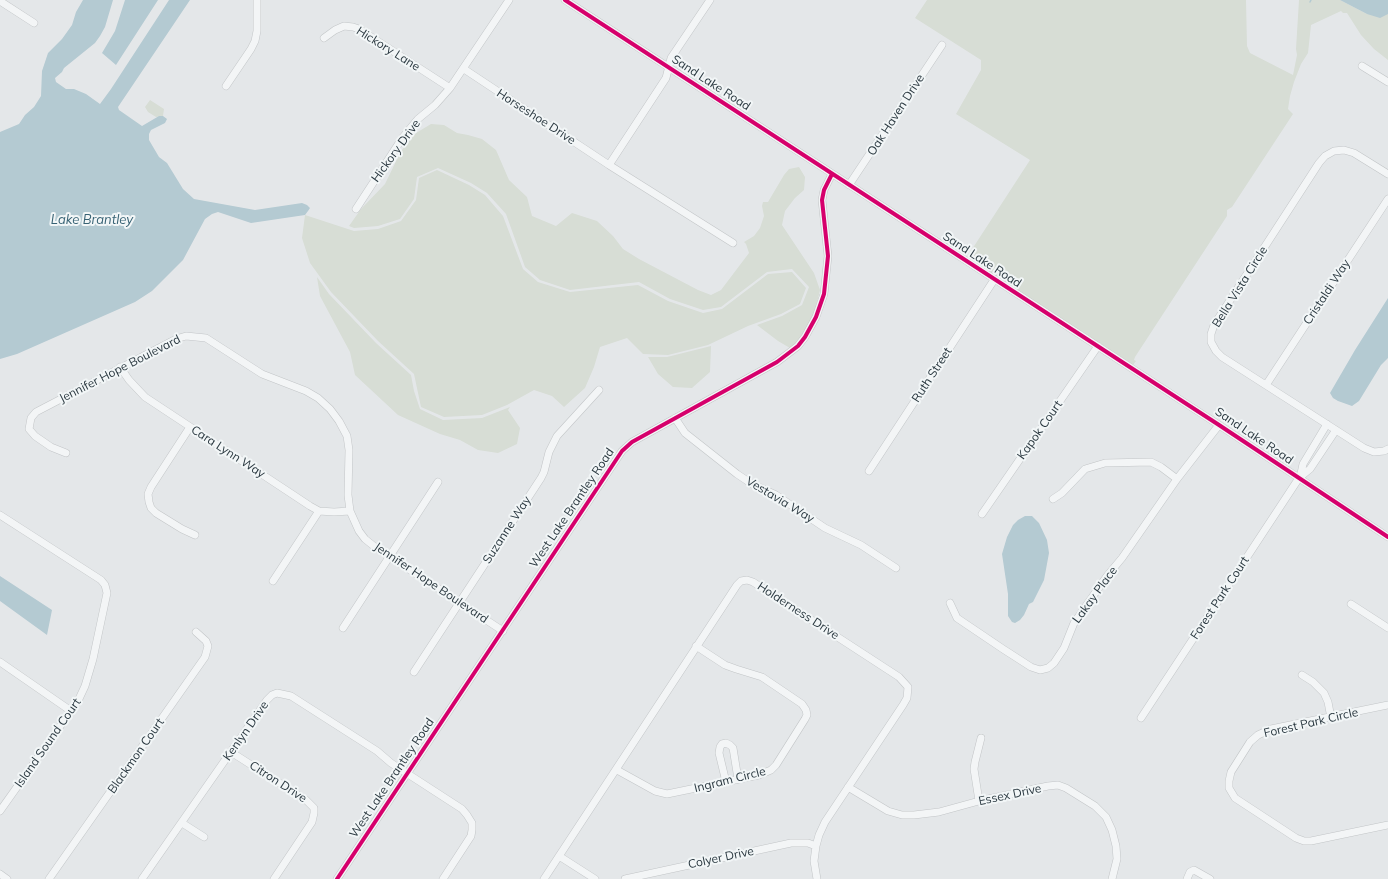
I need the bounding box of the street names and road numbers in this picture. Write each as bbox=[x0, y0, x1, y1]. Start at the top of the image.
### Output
street label: Hickory Lane bbox=[353, 24, 423, 74]
street label: Sand Lake Road bbox=[669, 52, 753, 114]
street label: Oak Haven Drive bbox=[864, 72, 928, 158]
street label: Horseshoe Drive bbox=[494, 86, 578, 148]
street label: Hickory Drive bbox=[368, 117, 424, 185]
street label: Sand Lake Road bbox=[940, 229, 1024, 291]
street label: Bella Vista Circle bbox=[1209, 244, 1271, 330]
street label: Cristaldi Way bbox=[1301, 257, 1353, 327]
street label: Jennifer Hope Boulevard bbox=[57, 332, 183, 406]
street label: Ruth Street bbox=[909, 345, 955, 405]
street label: Kapok Court bbox=[1014, 398, 1066, 462]
street label: Sand Lake Road bbox=[1212, 405, 1296, 467]
street label: Cara Lynn Way bbox=[188, 423, 268, 481]
street label: West Lake Brantley Road bbox=[527, 446, 617, 570]
street label: Vestavia Way bbox=[743, 474, 817, 526]
street label: Suzanne Way bbox=[480, 494, 534, 566]
street label: Jennifer Hope Boulevard bbox=[371, 539, 491, 627]
street label: Forest Park Court bbox=[1188, 554, 1252, 642]
street label: Lakay Place bbox=[1070, 564, 1120, 626]
street label: Holderness Drive bbox=[754, 579, 842, 643]
street label: Island Sound Court bbox=[12, 696, 84, 790]
street label: Kenlyn Drive bbox=[220, 698, 272, 764]
street label: Forest Park Circle bbox=[1262, 705, 1360, 741]
street label: Blackmon Court bbox=[105, 716, 167, 796]
street label: West Lake Brantley Road bbox=[347, 716, 437, 840]
street label: Citron Drive bbox=[247, 758, 309, 806]
street label: Ingram Circle bbox=[693, 764, 767, 796]
street label: Essex Drive bbox=[977, 781, 1043, 809]
street label: Colyer Drive bbox=[687, 844, 755, 872]

